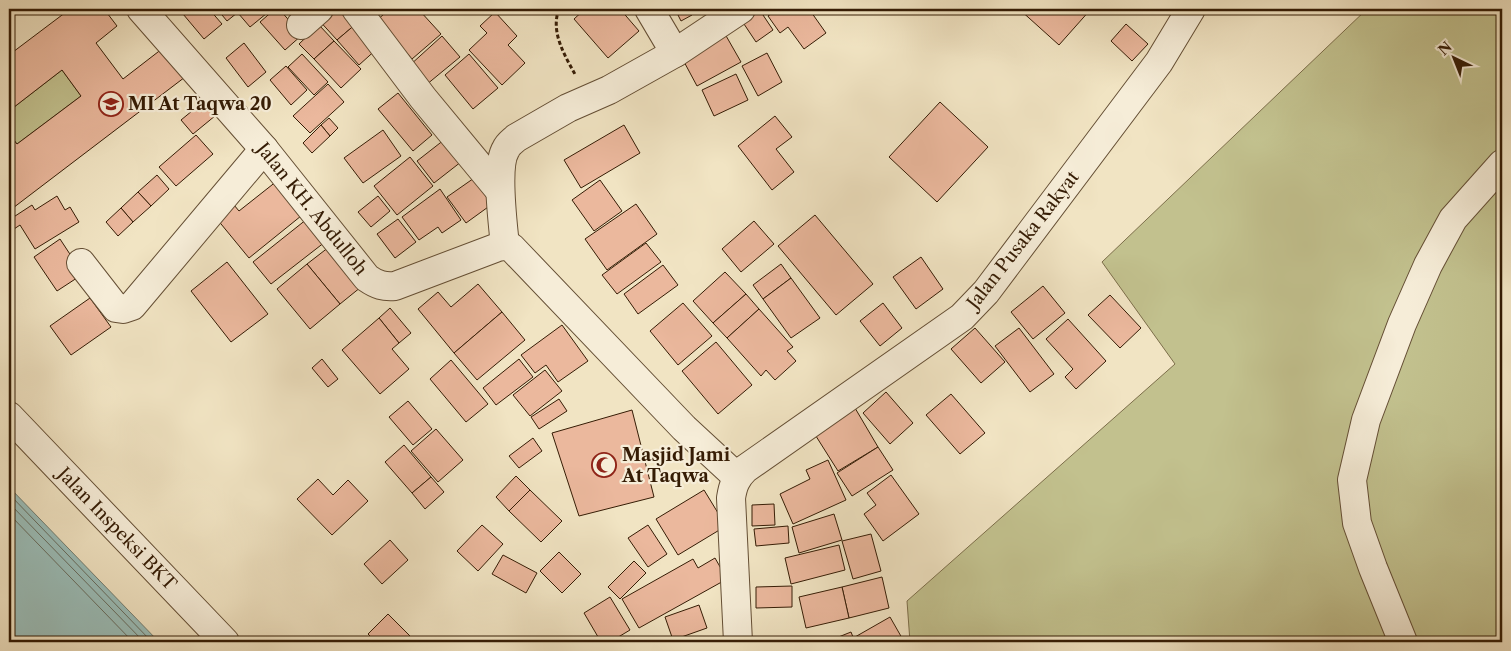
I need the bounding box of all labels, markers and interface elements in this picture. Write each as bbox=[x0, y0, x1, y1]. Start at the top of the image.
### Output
north arrow bbox=[1428, 32, 1478, 82]
text: N bbox=[1435, 38, 1456, 59]
school or university icon: MI At Taqwa 20 bbox=[98, 91, 124, 117]
place label: MI At Taqwa 20 bbox=[128, 93, 272, 115]
street label: Jalan KH. Abdulloh bbox=[250, 136, 372, 280]
street label: Jalan Pusaka Rakyat bbox=[960, 166, 1084, 316]
place label: Masjid Jami At Taqwa bbox=[621, 444, 731, 487]
mosque icon: Masjid Jami At Taqwa bbox=[591, 452, 617, 478]
street label: Jalan Inspeksi BKT bbox=[51, 461, 182, 595]

